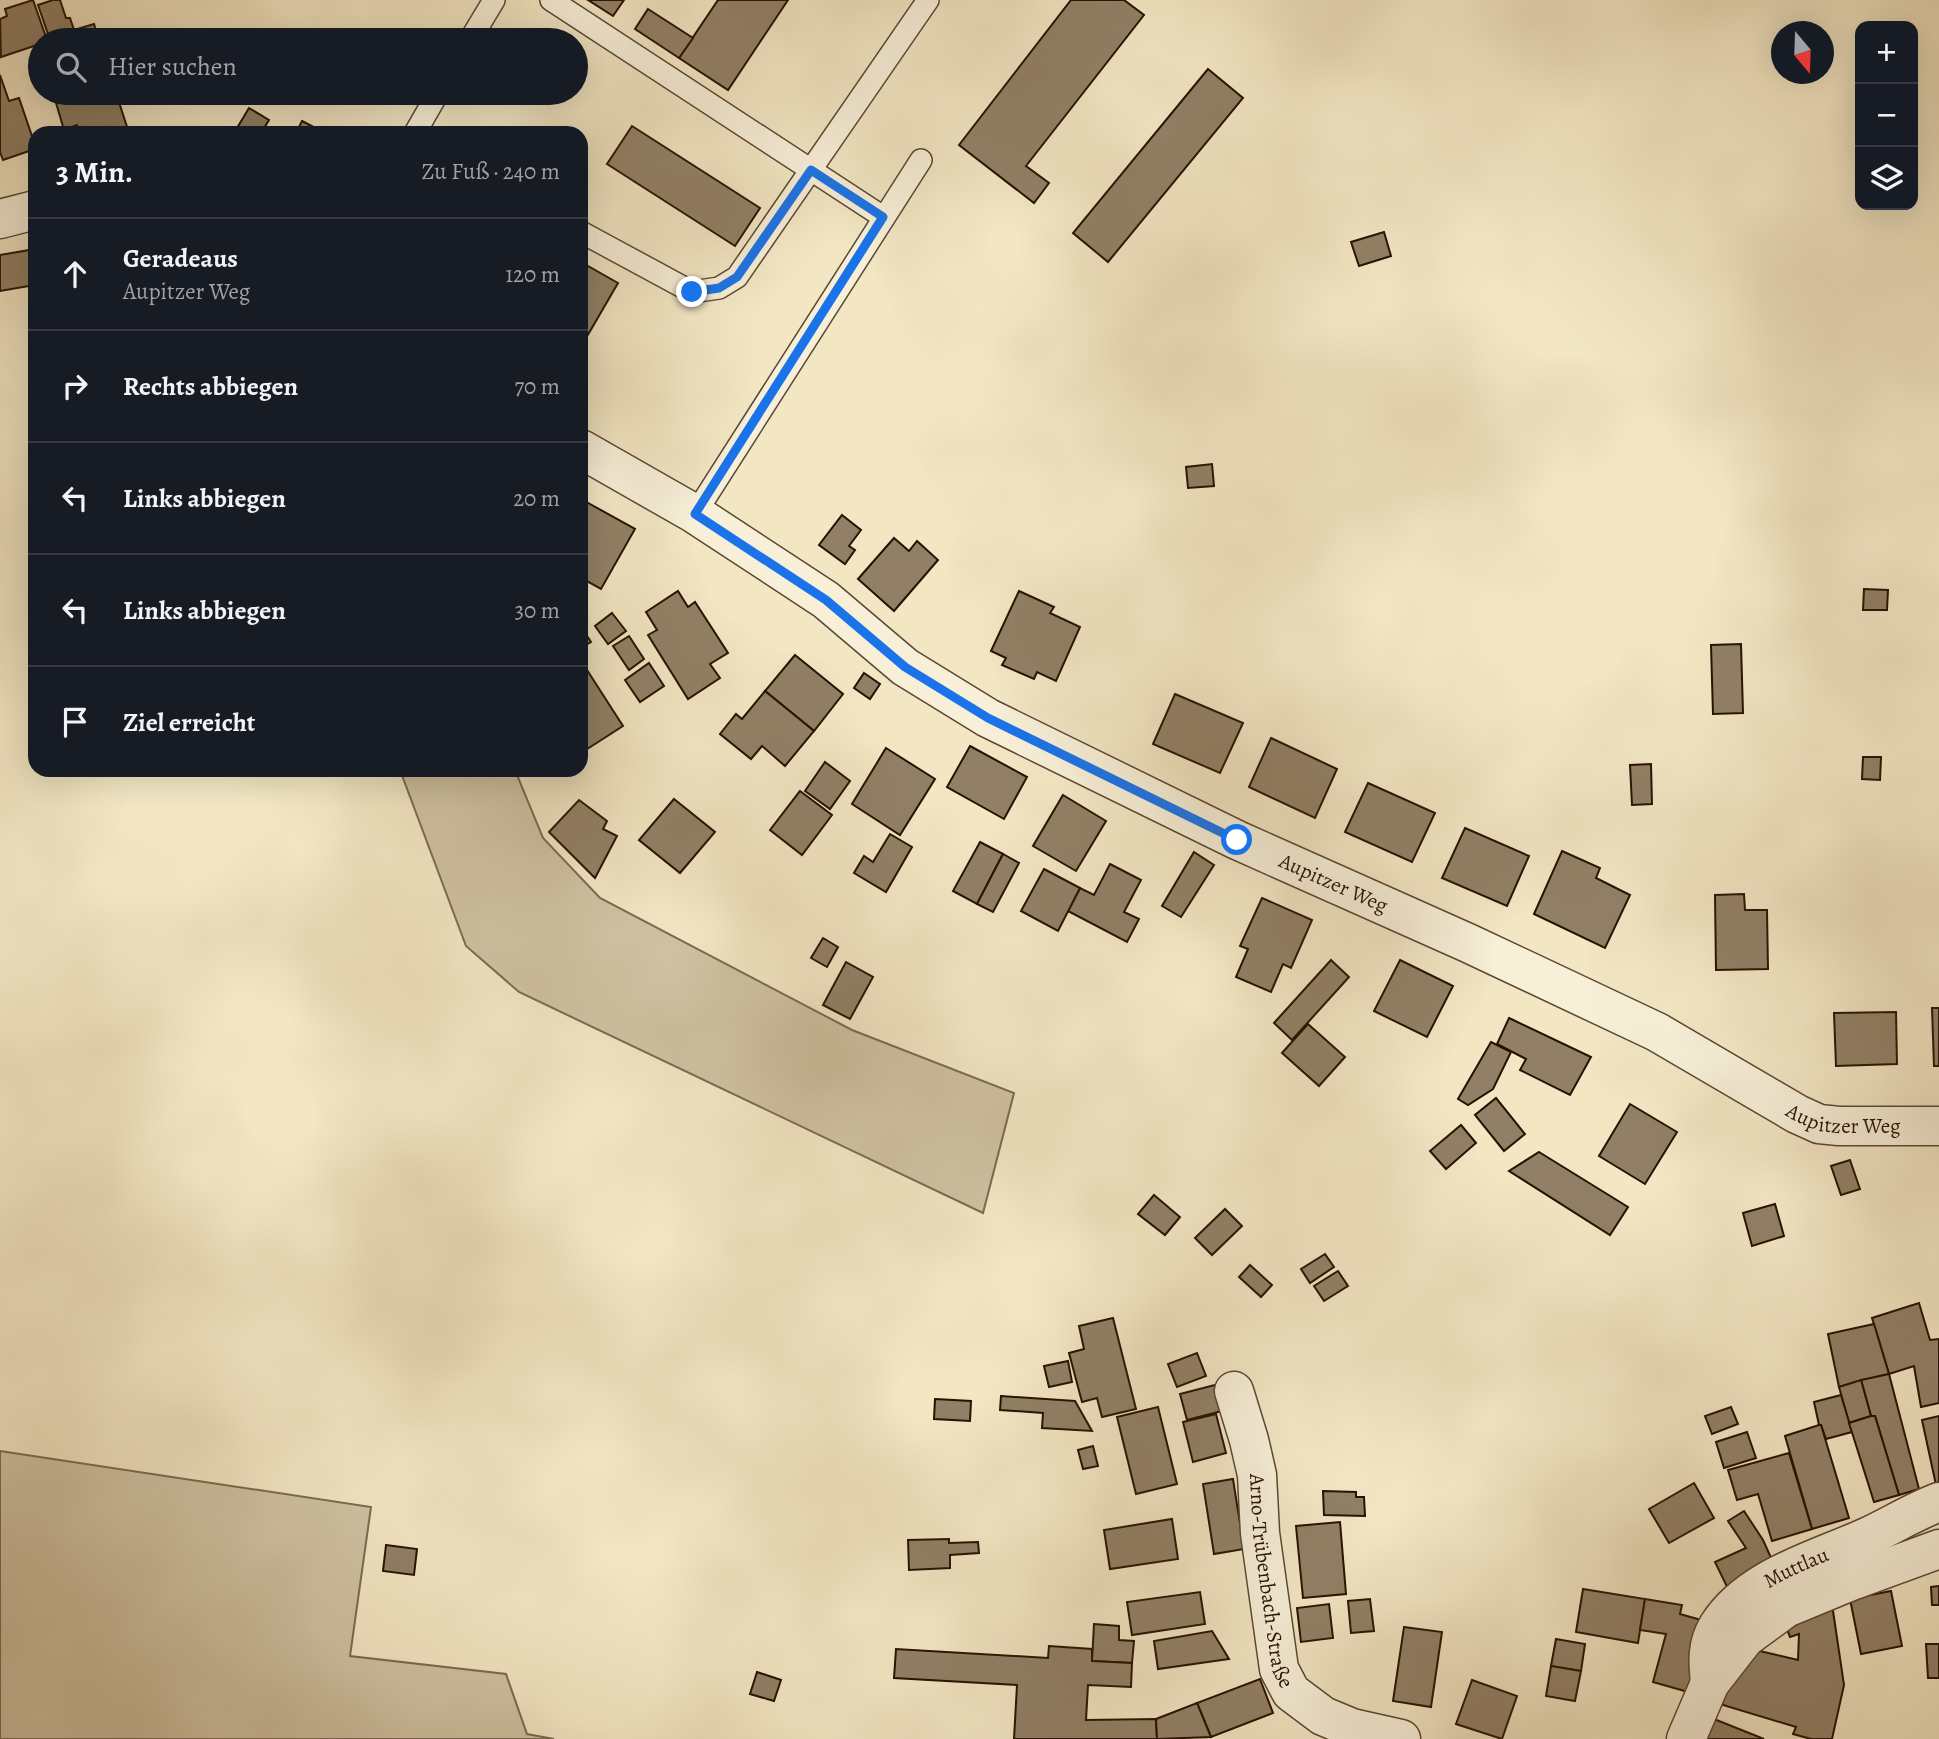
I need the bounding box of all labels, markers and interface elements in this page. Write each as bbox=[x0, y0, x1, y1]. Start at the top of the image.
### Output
north arrow bbox=[1771, 21, 1834, 84]
map controls bbox=[1855, 21, 1918, 210]
button: + bbox=[1855, 21, 1918, 84]
search box bbox=[28, 28, 588, 105]
icon: search bbox=[52, 48, 90, 86]
text: Hier suchen bbox=[108, 49, 237, 84]
button: − bbox=[1855, 84, 1918, 147]
button: layers bbox=[1855, 147, 1918, 210]
text: 3 Min. bbox=[56, 152, 133, 192]
text: Zu Fuß · 240 m bbox=[421, 156, 560, 187]
text: Geradeaus bbox=[123, 241, 238, 276]
icon: ahead bbox=[56, 255, 94, 293]
text: 120 m bbox=[505, 259, 560, 290]
text: Aupitzer Weg bbox=[123, 276, 250, 307]
route end bbox=[676, 276, 707, 307]
icon: right bbox=[56, 367, 94, 405]
text: Rechts abbiegen bbox=[123, 369, 298, 404]
text: 70 m bbox=[514, 371, 560, 402]
icon: left bbox=[56, 479, 94, 517]
text: Links abbiegen bbox=[123, 481, 286, 516]
text: 20 m bbox=[513, 483, 560, 514]
icon: left bbox=[56, 591, 94, 629]
text: Links abbiegen bbox=[123, 593, 286, 628]
text: 30 m bbox=[514, 595, 560, 626]
icon: arrive bbox=[56, 703, 94, 741]
text: Ziel erreicht bbox=[123, 705, 256, 740]
route start bbox=[1221, 824, 1252, 855]
street label: Aupitzer Weg bbox=[1274, 846, 1393, 920]
street label: Aupitzer Weg bbox=[1780, 1096, 1901, 1140]
street label: Arno-Trübenbach-Straße bbox=[1243, 1472, 1301, 1693]
street label: Muttlau bbox=[1758, 1540, 1833, 1595]

